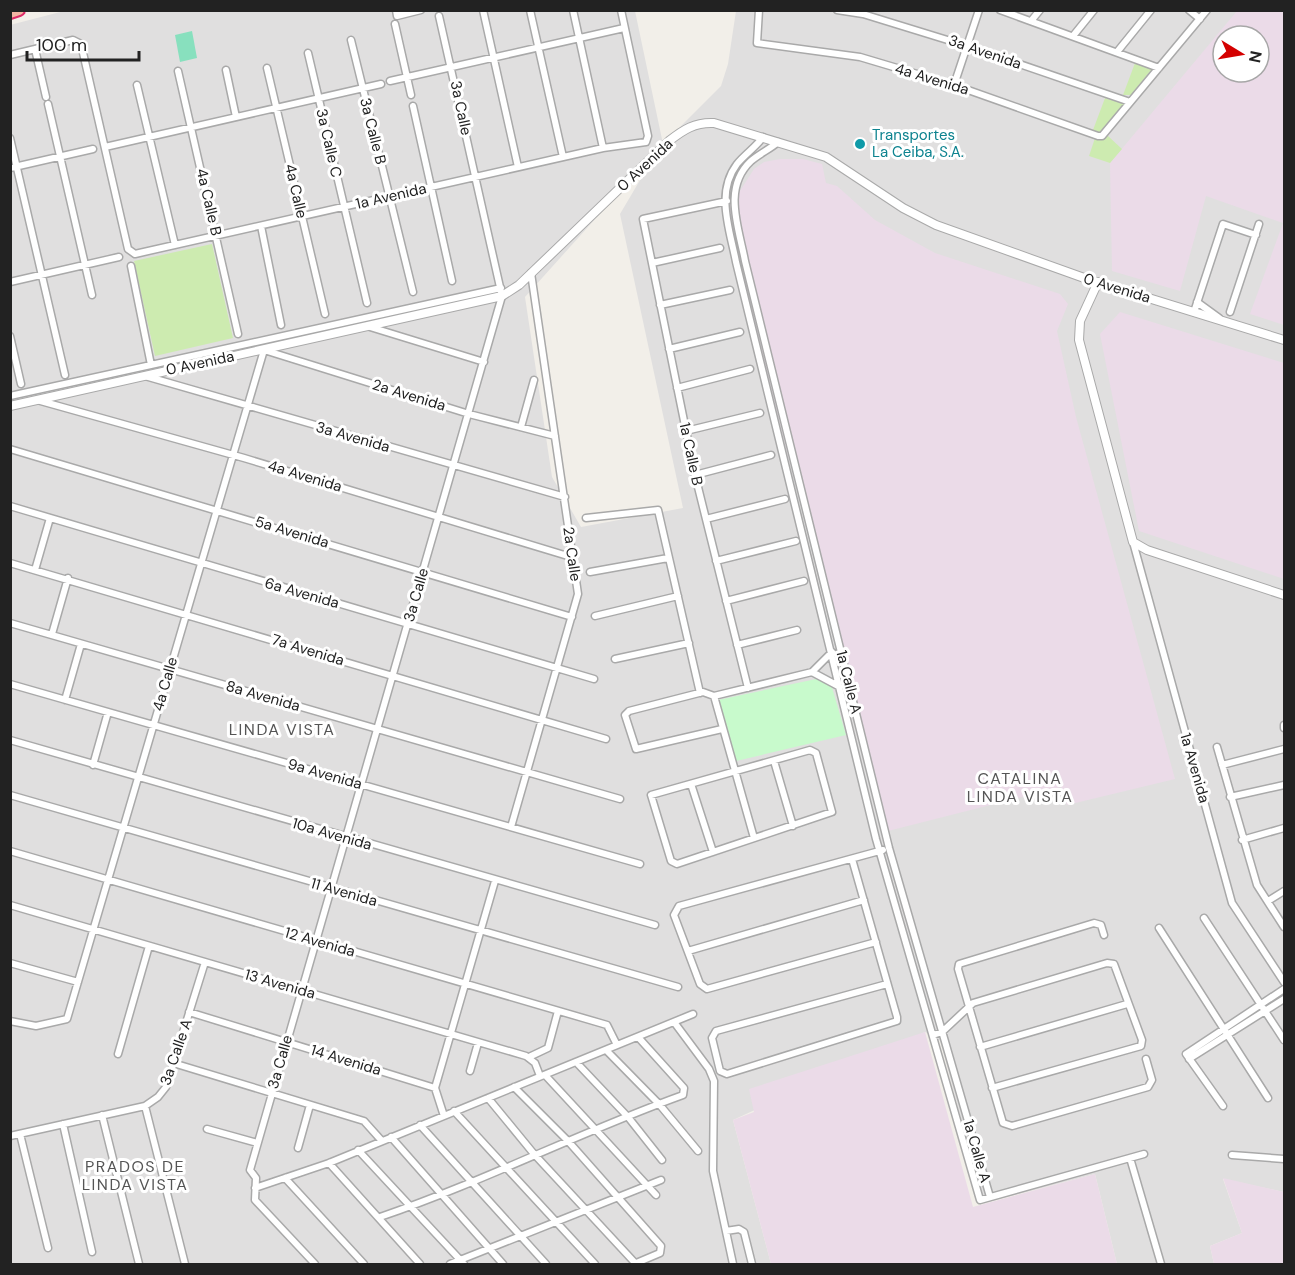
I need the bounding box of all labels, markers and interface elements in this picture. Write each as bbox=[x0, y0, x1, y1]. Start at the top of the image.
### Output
scale bar bbox=[27, 24, 140, 62]
north arrow bbox=[1211, 24, 1271, 84]
street label: 3a Avenida bbox=[946, 30, 1024, 74]
text: 100 m bbox=[36, 33, 87, 57]
text: N bbox=[1244, 49, 1267, 64]
street label: 4a Avenida bbox=[893, 58, 971, 100]
street label: 3a Calle bbox=[445, 79, 477, 137]
street label: 3a Calle B bbox=[355, 95, 391, 167]
street label: 3a Calle C bbox=[311, 107, 347, 180]
place label: Transportes La Ceiba, S.A. bbox=[872, 125, 964, 162]
street label: 0 Avenida bbox=[613, 134, 677, 196]
marker: Transportes La Ceiba, S.A. bbox=[853, 137, 867, 151]
street label: 4a Calle bbox=[280, 162, 312, 220]
street label: 4a Calle B bbox=[192, 166, 226, 238]
street label: 1a Avenida bbox=[354, 178, 428, 214]
street label: 0 Avenida bbox=[1081, 268, 1153, 308]
street label: 0 Avenida bbox=[164, 346, 236, 380]
street label: 2a Avenida bbox=[370, 374, 448, 416]
street label: 3a Avenida bbox=[314, 417, 392, 457]
street label: 1a Calle B bbox=[675, 421, 707, 487]
street label: 4a Avenida bbox=[266, 455, 344, 497]
street label: 5a Avenida bbox=[253, 511, 331, 553]
street label: 2a Calle bbox=[558, 525, 586, 583]
street label: 3a Calle bbox=[399, 566, 433, 624]
street label: 6a Avenida bbox=[262, 573, 342, 613]
street label: 7a Avenida bbox=[269, 630, 347, 670]
street label: 1a Calle A bbox=[831, 648, 867, 716]
street label: 4a Calle bbox=[148, 655, 182, 713]
street label: 8a Avenida bbox=[224, 676, 302, 716]
district label: LINDA VISTA bbox=[229, 719, 335, 740]
street label: 1a Avenida bbox=[1175, 731, 1215, 805]
street label: 9a Avenida bbox=[285, 754, 365, 794]
district label: CATALINA LINDA VISTA bbox=[967, 768, 1073, 807]
street label: 10a Avenida bbox=[290, 813, 374, 855]
street label: 11 Avenida bbox=[308, 873, 380, 911]
street label: 12 Avenida bbox=[282, 922, 358, 962]
street label: 13 Avenida bbox=[242, 964, 318, 1004]
street label: 3a Calle A bbox=[155, 1016, 197, 1088]
street label: 3a Calle bbox=[263, 1033, 297, 1091]
street label: 14 Avenida bbox=[308, 1040, 384, 1080]
street label: 1a Calle A bbox=[958, 1117, 996, 1185]
district label: PRADOS DE LINDA VISTA bbox=[82, 1156, 188, 1195]

